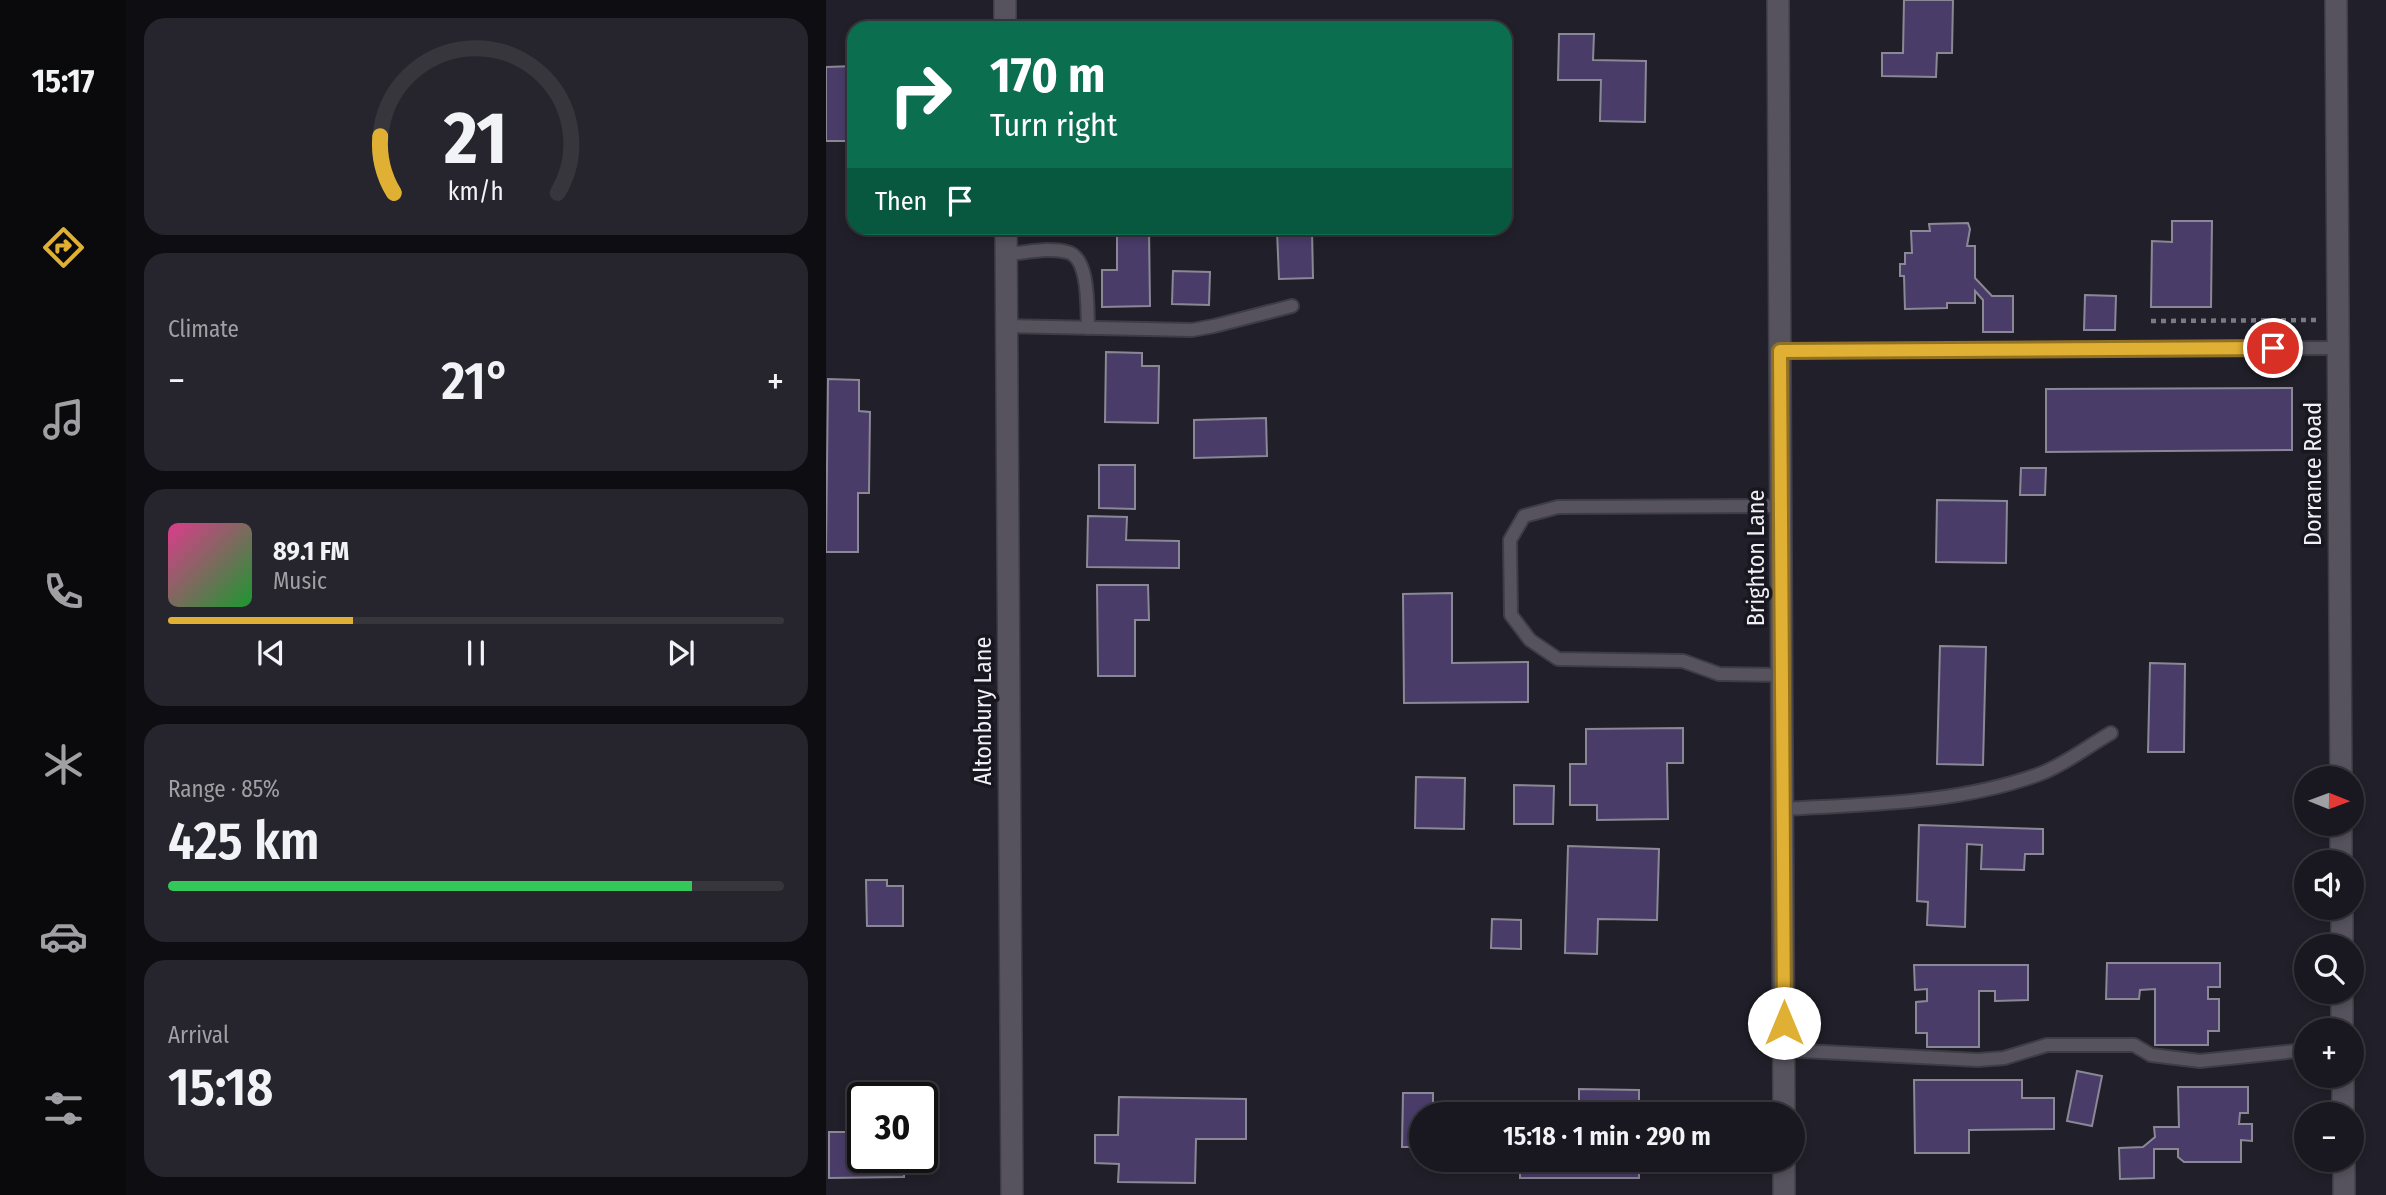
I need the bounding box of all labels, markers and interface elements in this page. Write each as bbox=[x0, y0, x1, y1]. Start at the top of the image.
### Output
text: 170 m bbox=[990, 46, 1106, 105]
icon: right bbox=[875, 49, 966, 140]
text: 15:17 bbox=[32, 62, 94, 100]
text: 21 bbox=[443, 95, 508, 182]
text: Turn right bbox=[990, 106, 1117, 144]
text: km/h bbox=[448, 177, 504, 207]
icon: arrive bbox=[941, 182, 979, 220]
text: Then bbox=[875, 186, 927, 217]
icon: directions bbox=[39, 223, 88, 272]
text: Climate bbox=[168, 315, 239, 343]
pin bbox=[2243, 318, 2303, 378]
icon: arrive bbox=[2254, 329, 2292, 367]
text: 21° bbox=[441, 350, 510, 413]
text: − bbox=[168, 358, 185, 404]
text: + bbox=[767, 358, 784, 404]
icon: music bbox=[39, 395, 88, 444]
street label: Dorrance Road bbox=[2299, 402, 2327, 546]
street label: Brighton Lane bbox=[1742, 490, 1770, 626]
text: 89.1 FM bbox=[273, 536, 349, 567]
icon: phone bbox=[39, 567, 88, 616]
text: Music bbox=[273, 567, 327, 595]
icon: previous bbox=[252, 634, 290, 672]
icon: pause bbox=[457, 634, 495, 672]
icon: next bbox=[662, 634, 700, 672]
street label: Altonbury Lane bbox=[969, 637, 997, 785]
icon: climate bbox=[39, 740, 88, 789]
north arrow bbox=[2294, 766, 2364, 836]
map controls bbox=[2294, 766, 2364, 1172]
text: Range · 85% bbox=[168, 775, 280, 803]
text: 425 km bbox=[168, 810, 320, 873]
button: sound bbox=[2294, 850, 2364, 920]
icon: car bbox=[39, 912, 88, 961]
button: search bbox=[2294, 934, 2364, 1004]
position arrow bbox=[1747, 986, 1821, 1060]
button: + bbox=[2294, 1018, 2364, 1088]
text: Arrival bbox=[168, 1021, 229, 1049]
text: 15:18 bbox=[168, 1056, 274, 1119]
speed limit sign: 30 bbox=[847, 1082, 938, 1173]
icon: filters bbox=[39, 1084, 88, 1133]
button: − bbox=[2294, 1102, 2364, 1172]
text: 15:18 · 1 min · 290 m bbox=[1503, 1121, 1711, 1152]

